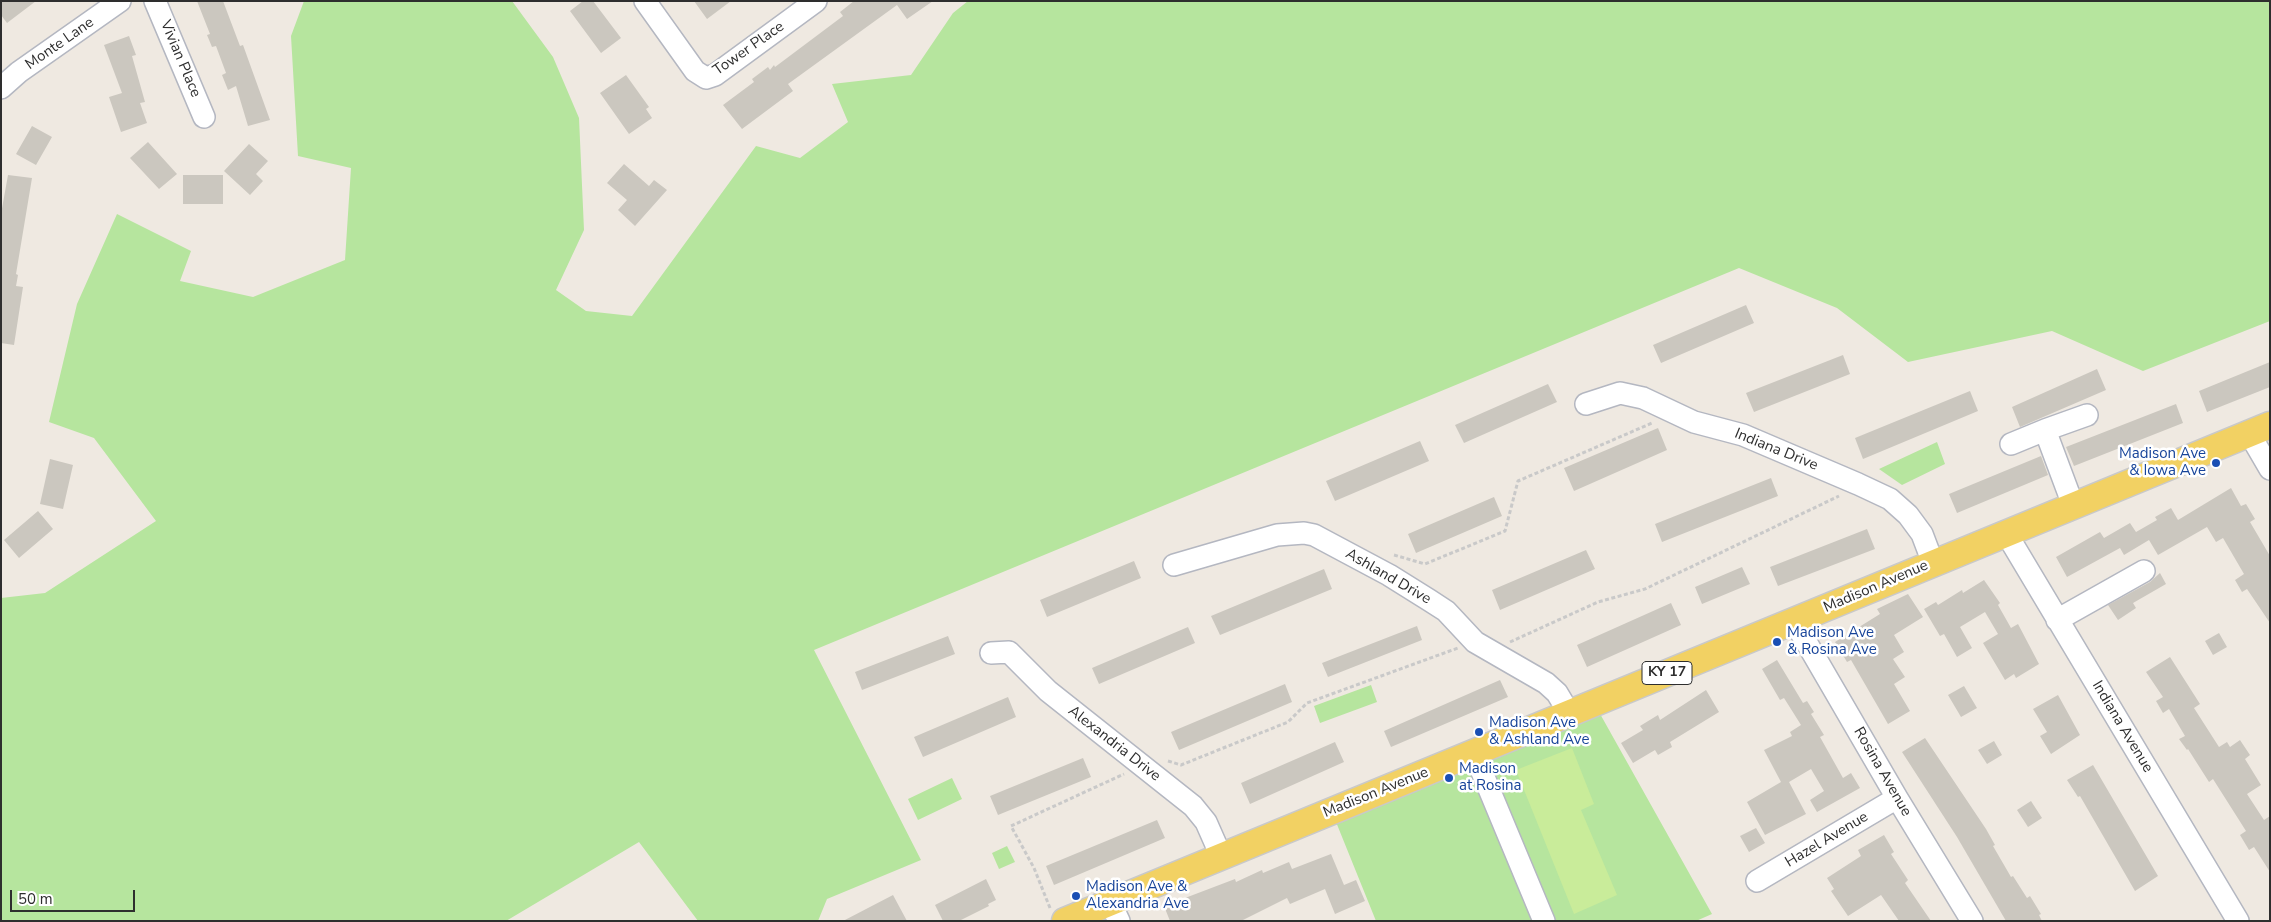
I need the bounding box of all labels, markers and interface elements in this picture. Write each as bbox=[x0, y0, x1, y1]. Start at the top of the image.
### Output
street label: Monte Lane bbox=[22, 14, 98, 74]
street label: Vivian Place bbox=[156, 18, 204, 100]
street label: Tower Place bbox=[710, 18, 788, 80]
street label: Indiana Drive bbox=[1732, 425, 1820, 475]
place label: Madison Ave & Iowa Ave bbox=[2119, 445, 2206, 480]
marker: Madison Ave & Iowa Ave bbox=[2210, 457, 2222, 469]
street label: Ashland Drive bbox=[1342, 545, 1434, 609]
street label: Madison Avenue bbox=[1821, 557, 1931, 617]
place label: Madison Ave & Rosina Ave bbox=[1787, 624, 1877, 659]
marker: Madison Ave & Rosina Ave bbox=[1771, 636, 1783, 648]
road number: KY 17 bbox=[1642, 661, 1692, 684]
street label: Indiana Avenue bbox=[2088, 678, 2156, 776]
street label: Alexandria Drive bbox=[1064, 702, 1164, 786]
place label: Madison Ave & Ashland Ave bbox=[1489, 714, 1589, 749]
street label: Rosina Avenue bbox=[1849, 724, 1915, 820]
marker: Madison Ave & Ashland Ave bbox=[1473, 726, 1485, 738]
place label: Madison at Rosina bbox=[1459, 760, 1521, 795]
street label: Madison Avenue bbox=[1321, 764, 1431, 822]
marker: Madison at Rosina bbox=[1443, 772, 1455, 784]
street label: Hazel Avenue bbox=[1782, 808, 1872, 872]
place label: Madison Ave & Alexandria Ave bbox=[1086, 878, 1189, 913]
scale bar bbox=[12, 880, 138, 912]
text: 50 m bbox=[18, 889, 53, 909]
marker: Madison Ave & Alexandria Ave bbox=[1070, 890, 1082, 902]

